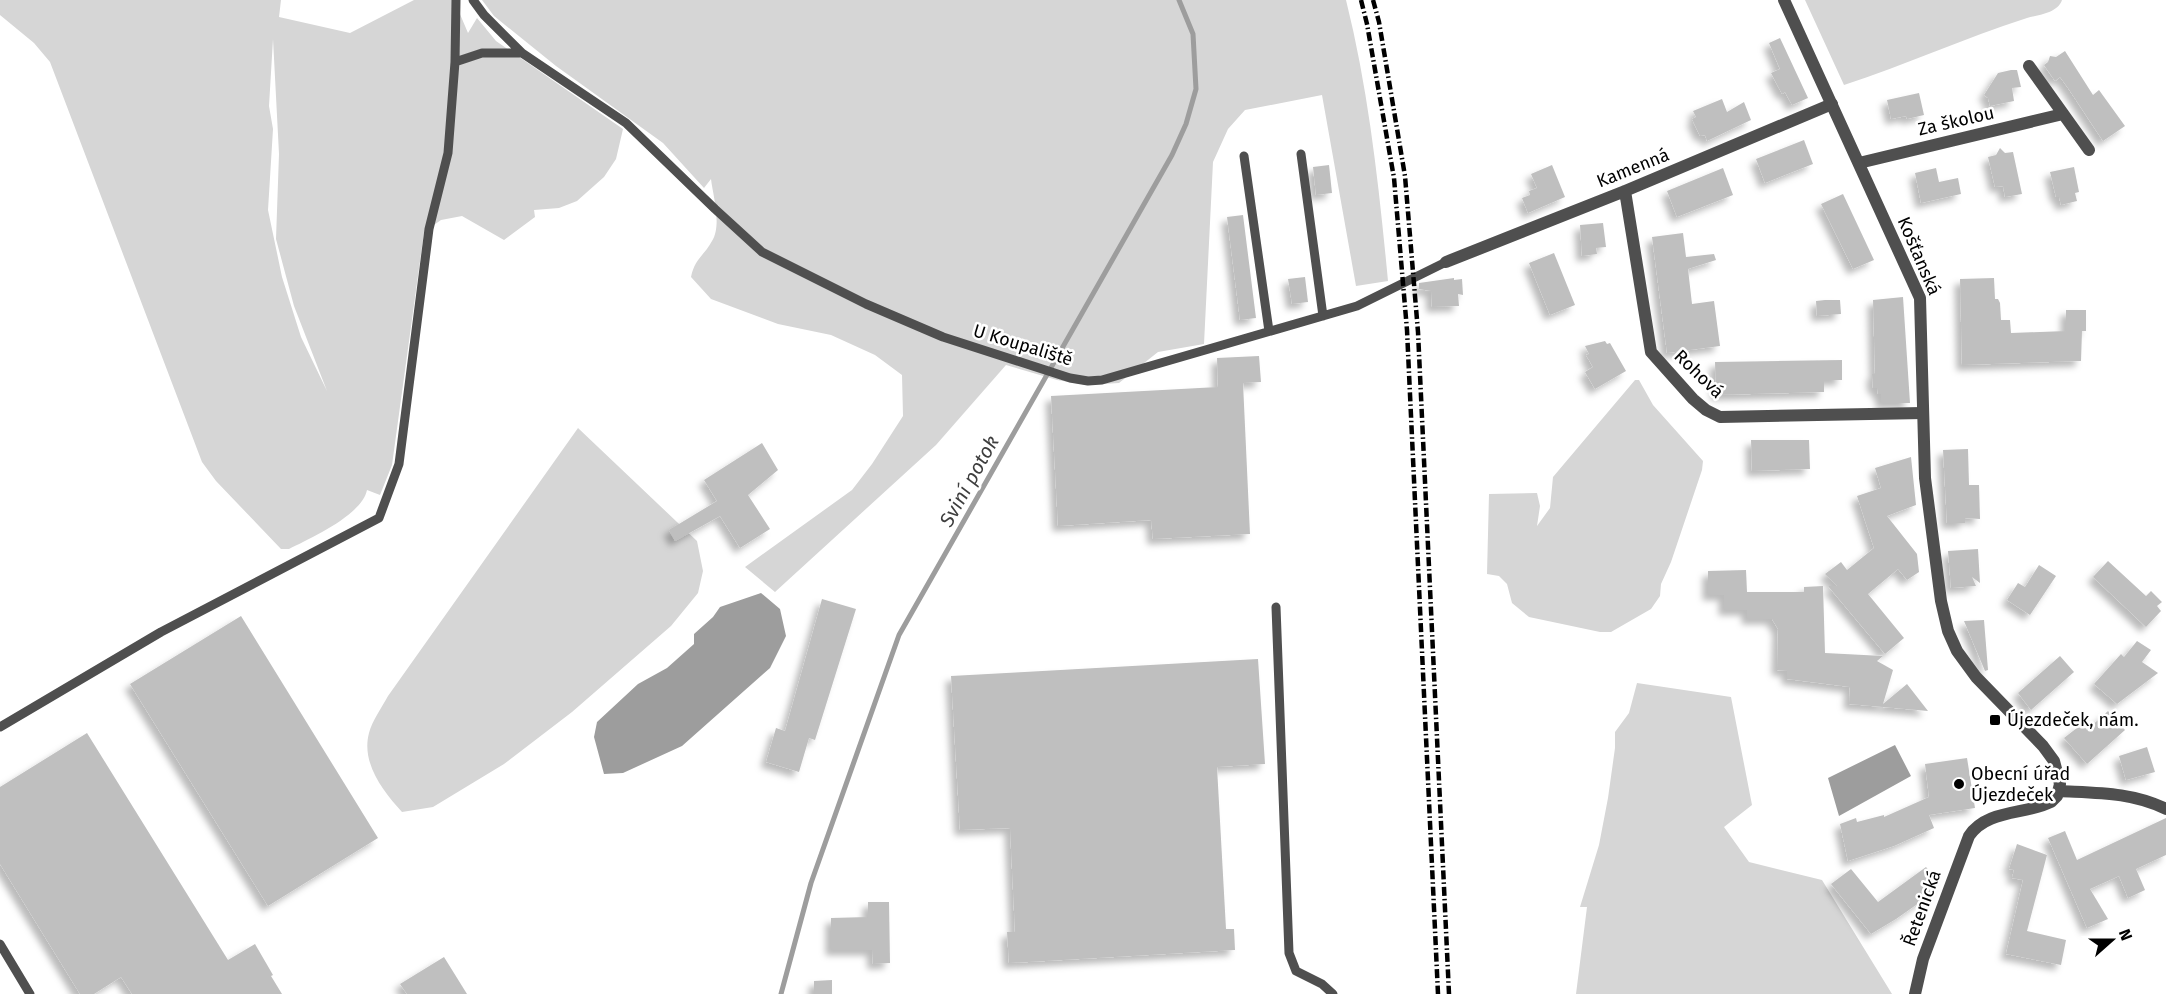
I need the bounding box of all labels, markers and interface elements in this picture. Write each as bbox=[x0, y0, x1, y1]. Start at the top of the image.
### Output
street label: Za školou bbox=[1916, 102, 1996, 140]
street label: Kamenná bbox=[1593, 143, 1673, 193]
street label: Košťanská bbox=[1893, 213, 1945, 299]
street label: U Koupaliště bbox=[971, 319, 1075, 371]
street label: Rohová bbox=[1670, 345, 1728, 403]
water label: Sviní potok bbox=[934, 431, 1004, 532]
place label: Újezdeček, nám. bbox=[2007, 708, 2138, 731]
marker: Újezdeček, nám. bbox=[1988, 713, 2002, 727]
place label: Obecní úřad Újezdeček bbox=[1971, 763, 2070, 806]
marker: Obecní úřad Újezdeček bbox=[1952, 777, 1966, 791]
street label: Řetenická bbox=[1898, 867, 1946, 949]
north arrow bbox=[2082, 910, 2142, 970]
text: N bbox=[2115, 926, 2136, 943]

